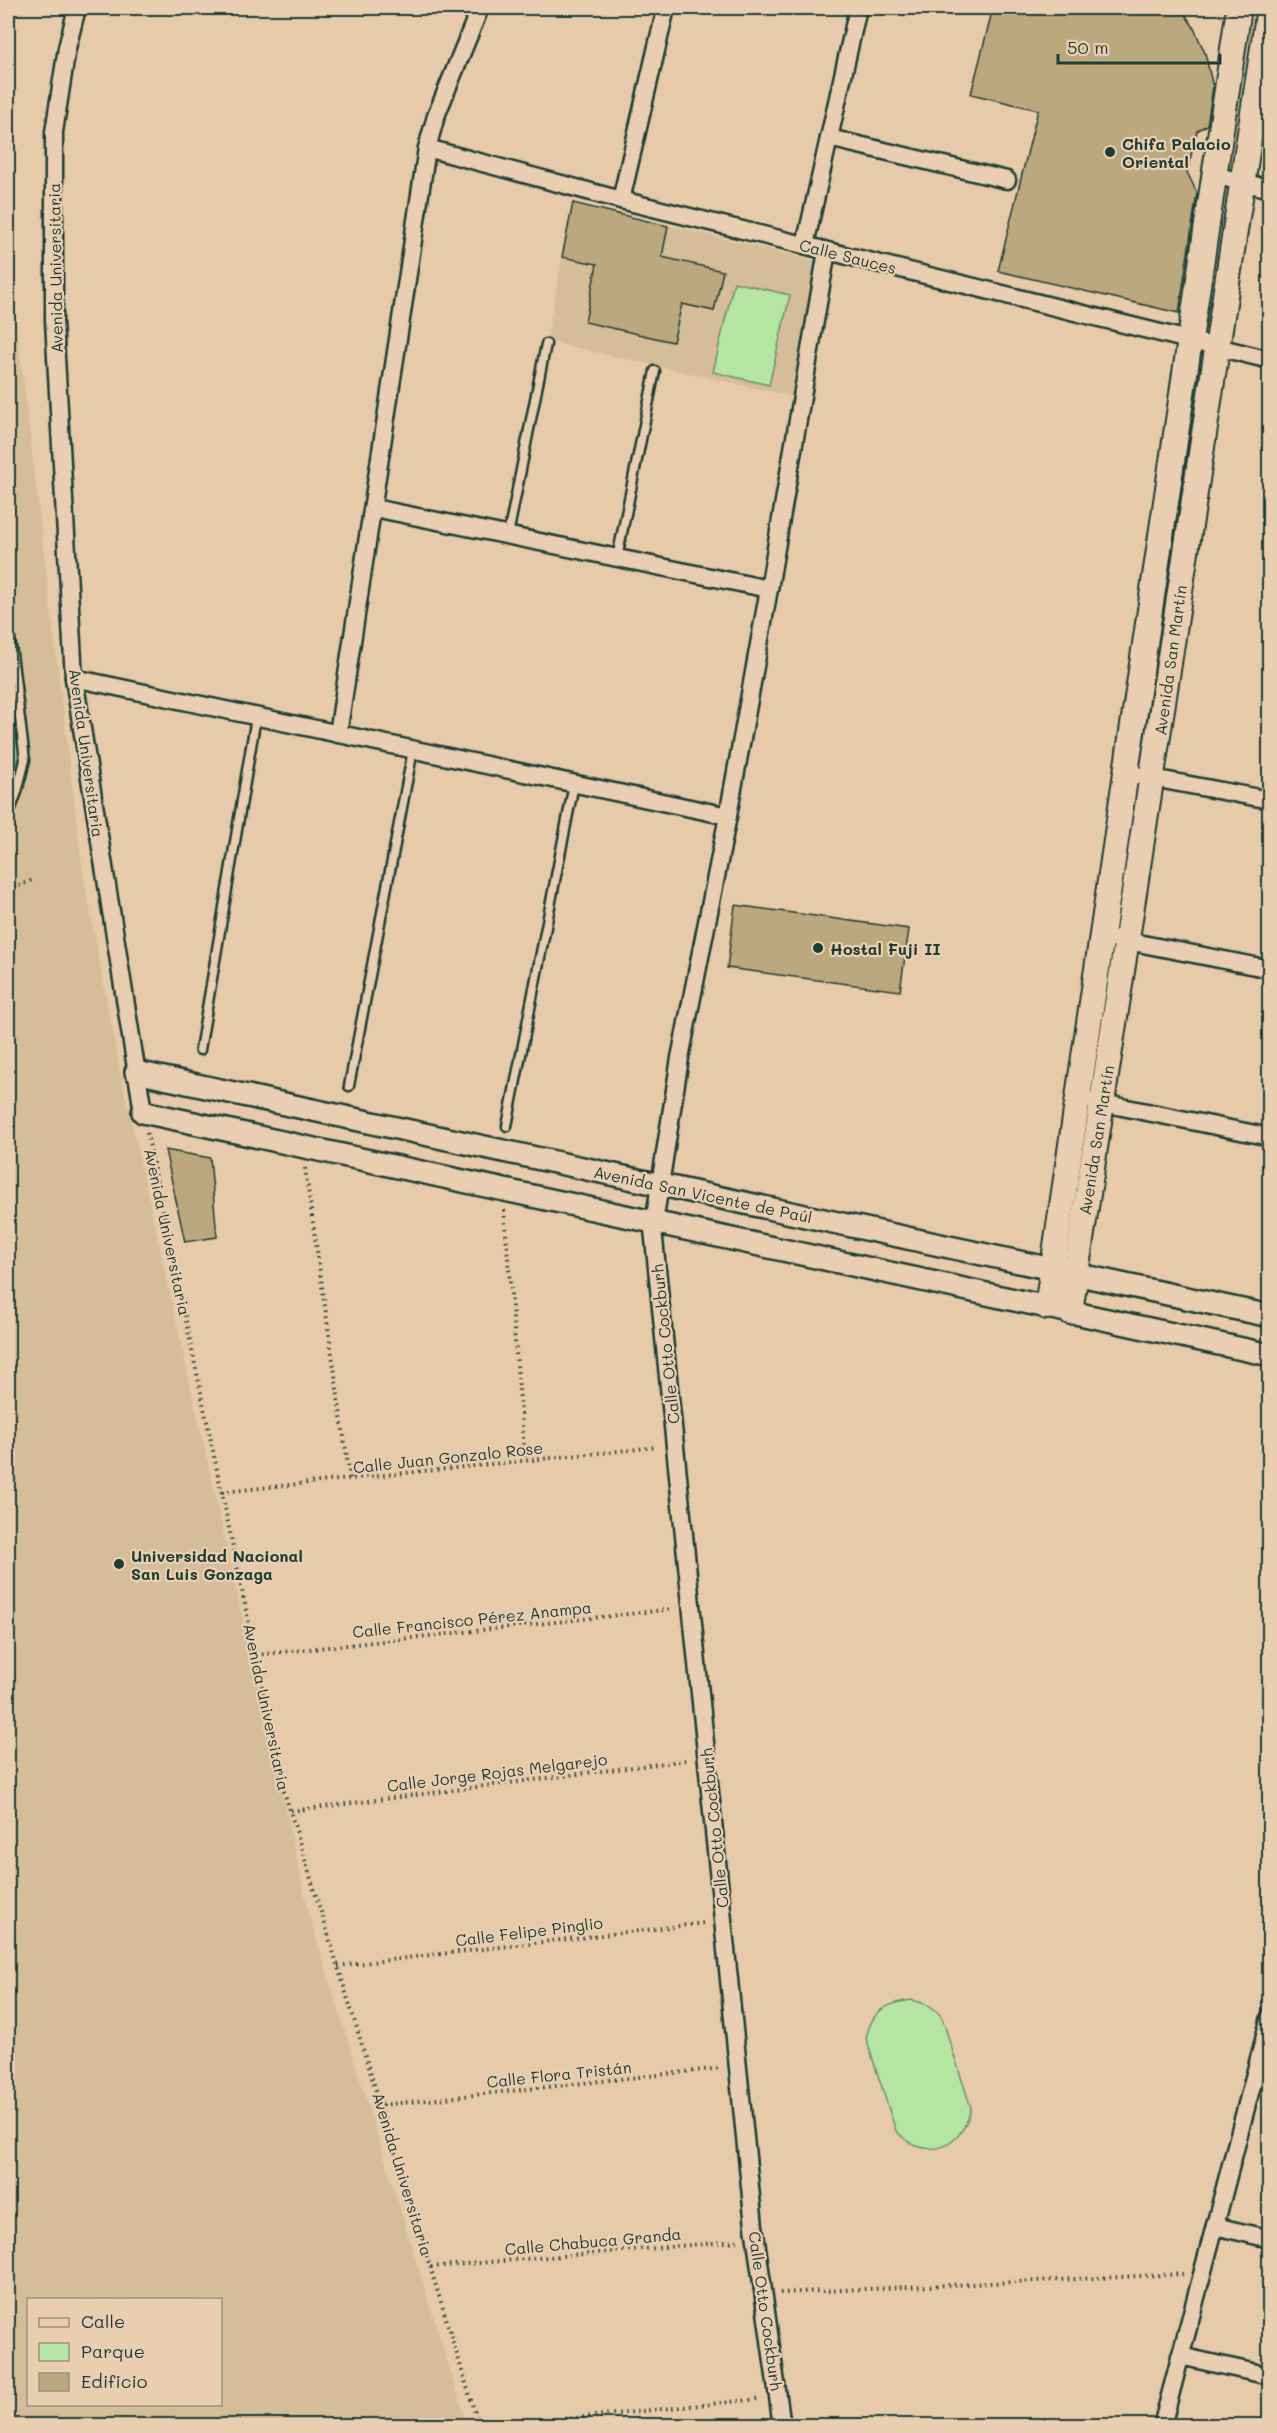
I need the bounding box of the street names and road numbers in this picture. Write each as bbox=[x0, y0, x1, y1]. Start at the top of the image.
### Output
street label: Avenida Universitaria bbox=[43, 183, 67, 353]
street label: Calle Sauces bbox=[797, 234, 899, 278]
street label: Avenida San Martín bbox=[1149, 584, 1191, 736]
street label: Avenida Universitaria bbox=[65, 667, 109, 839]
street label: Avenida San Martín bbox=[1074, 1064, 1118, 1216]
street label: Avenida Universitaria bbox=[140, 1147, 196, 1317]
street label: Avenida San Vicente de Paúl bbox=[592, 1161, 814, 1227]
street label: Calle Otto Cockburh bbox=[646, 1263, 684, 1425]
street label: Calle Juan Gonzalo Rose bbox=[352, 1437, 544, 1477]
street label: Calle Francisco Pérez Anampa bbox=[351, 1596, 593, 1642]
street label: Avenida Universitaria bbox=[239, 1622, 295, 1792]
street label: Calle Otto Cockburh bbox=[695, 1747, 733, 1909]
street label: Calle Jorge Rojas Melgarejo bbox=[386, 1748, 608, 1796]
street label: Calle Felipe Pinglio bbox=[454, 1912, 604, 1950]
street label: Calle Flora Tristán bbox=[486, 2056, 632, 2092]
street label: Avenida Universitaria bbox=[368, 2090, 438, 2258]
street label: Calle Chabuca Granda bbox=[504, 2223, 682, 2259]
street label: Calle Otto Cockburh bbox=[744, 2230, 788, 2392]

